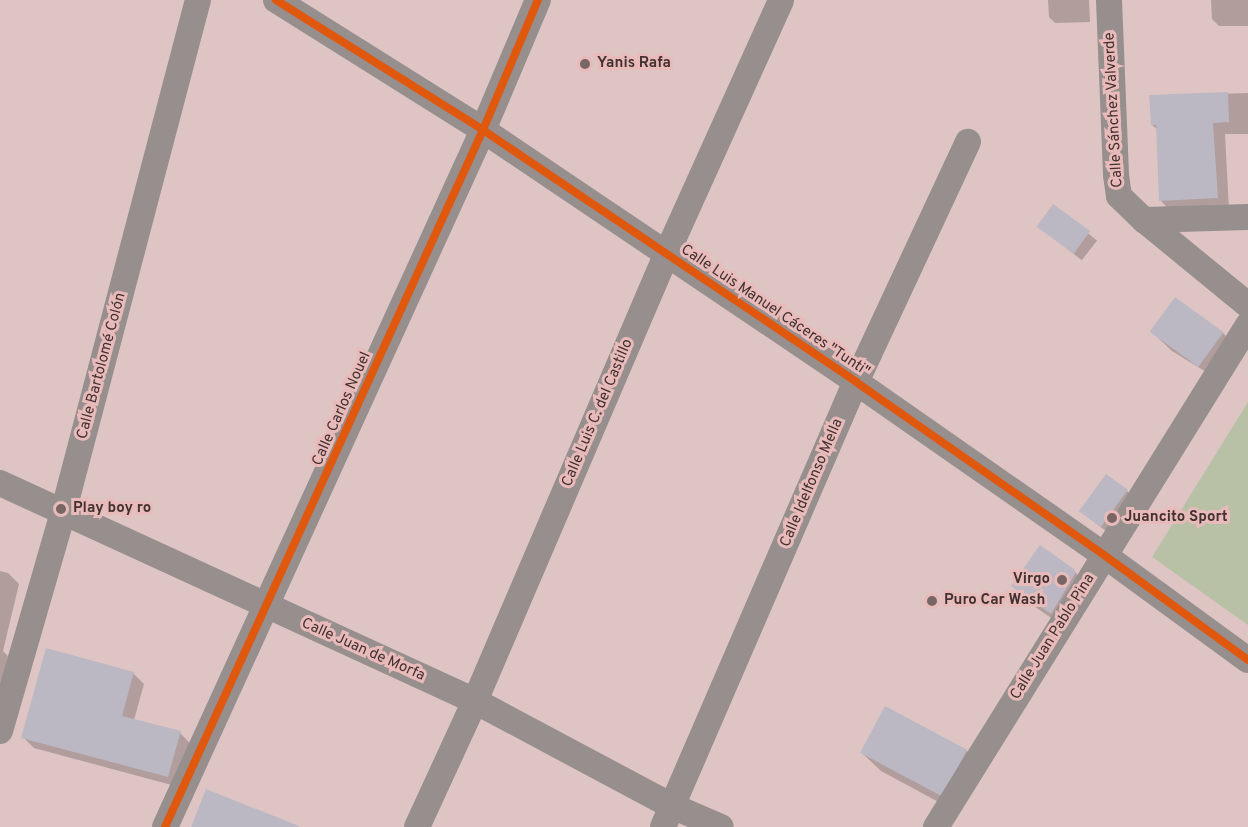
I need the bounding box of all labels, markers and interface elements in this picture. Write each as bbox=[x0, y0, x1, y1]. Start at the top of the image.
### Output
street label: Calle Sánchez Valverde bbox=[1101, 32, 1127, 188]
place label: Yanis Rafa bbox=[597, 55, 671, 73]
marker: Yanis Rafa bbox=[578, 57, 592, 71]
street label: Calle Luis Manuel Cáceres "Tunti" bbox=[677, 241, 873, 381]
street label: Calle Bartolomé Colón bbox=[74, 291, 130, 441]
street label: Calle Luis C. del Castillo bbox=[559, 336, 637, 490]
street label: Calle Carlos Nouel bbox=[309, 349, 375, 469]
street label: Calle Idelfonso Mella bbox=[777, 416, 847, 550]
place label: Play boy ro bbox=[73, 500, 151, 518]
marker: Play boy ro bbox=[54, 502, 68, 516]
place label: Juancito Sport bbox=[1124, 509, 1228, 527]
marker: Juancito Sport bbox=[1105, 511, 1119, 525]
street label: Calle Juan Pablo Pina bbox=[1007, 571, 1099, 703]
place label: Virgo bbox=[1013, 571, 1050, 589]
marker: Virgo bbox=[1055, 573, 1069, 587]
place label: Puro Car Wash bbox=[944, 592, 1045, 610]
marker: Puro Car Wash bbox=[925, 594, 939, 608]
street label: Calle Juan de Morfa bbox=[299, 615, 427, 685]

